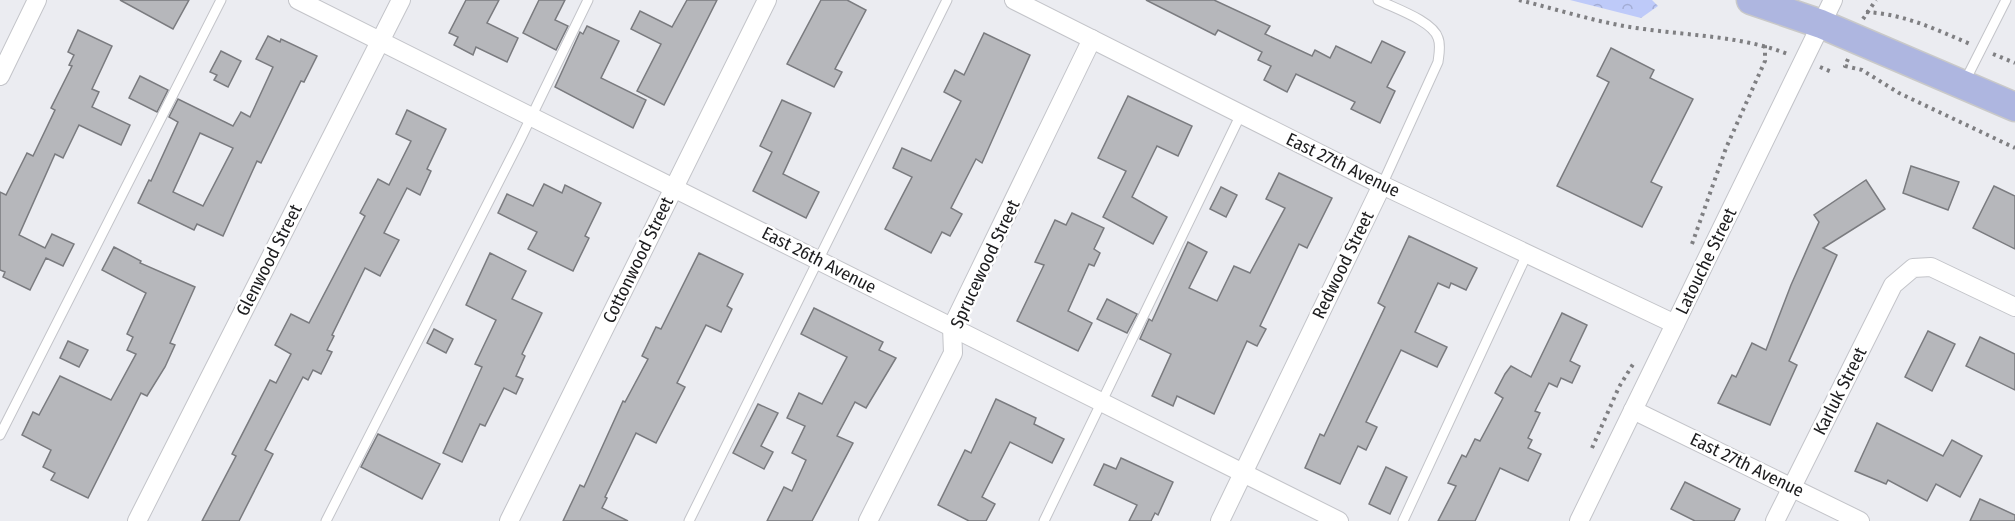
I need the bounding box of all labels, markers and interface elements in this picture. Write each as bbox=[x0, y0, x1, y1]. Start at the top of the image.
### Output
street label: East 27th Avenue bbox=[1283, 128, 1403, 202]
street label: Cottonwood Street bbox=[598, 193, 678, 327]
street label: Sprucewood Street bbox=[946, 196, 1024, 332]
street label: Glenwood Street bbox=[231, 200, 307, 319]
street label: Latouche Street bbox=[1671, 204, 1741, 318]
street label: Redwood Street bbox=[1307, 208, 1379, 322]
street label: East 26th Avenue bbox=[758, 222, 880, 298]
street label: Karluk Street bbox=[1809, 343, 1872, 439]
street label: East 27th Avenue bbox=[1687, 428, 1807, 502]

